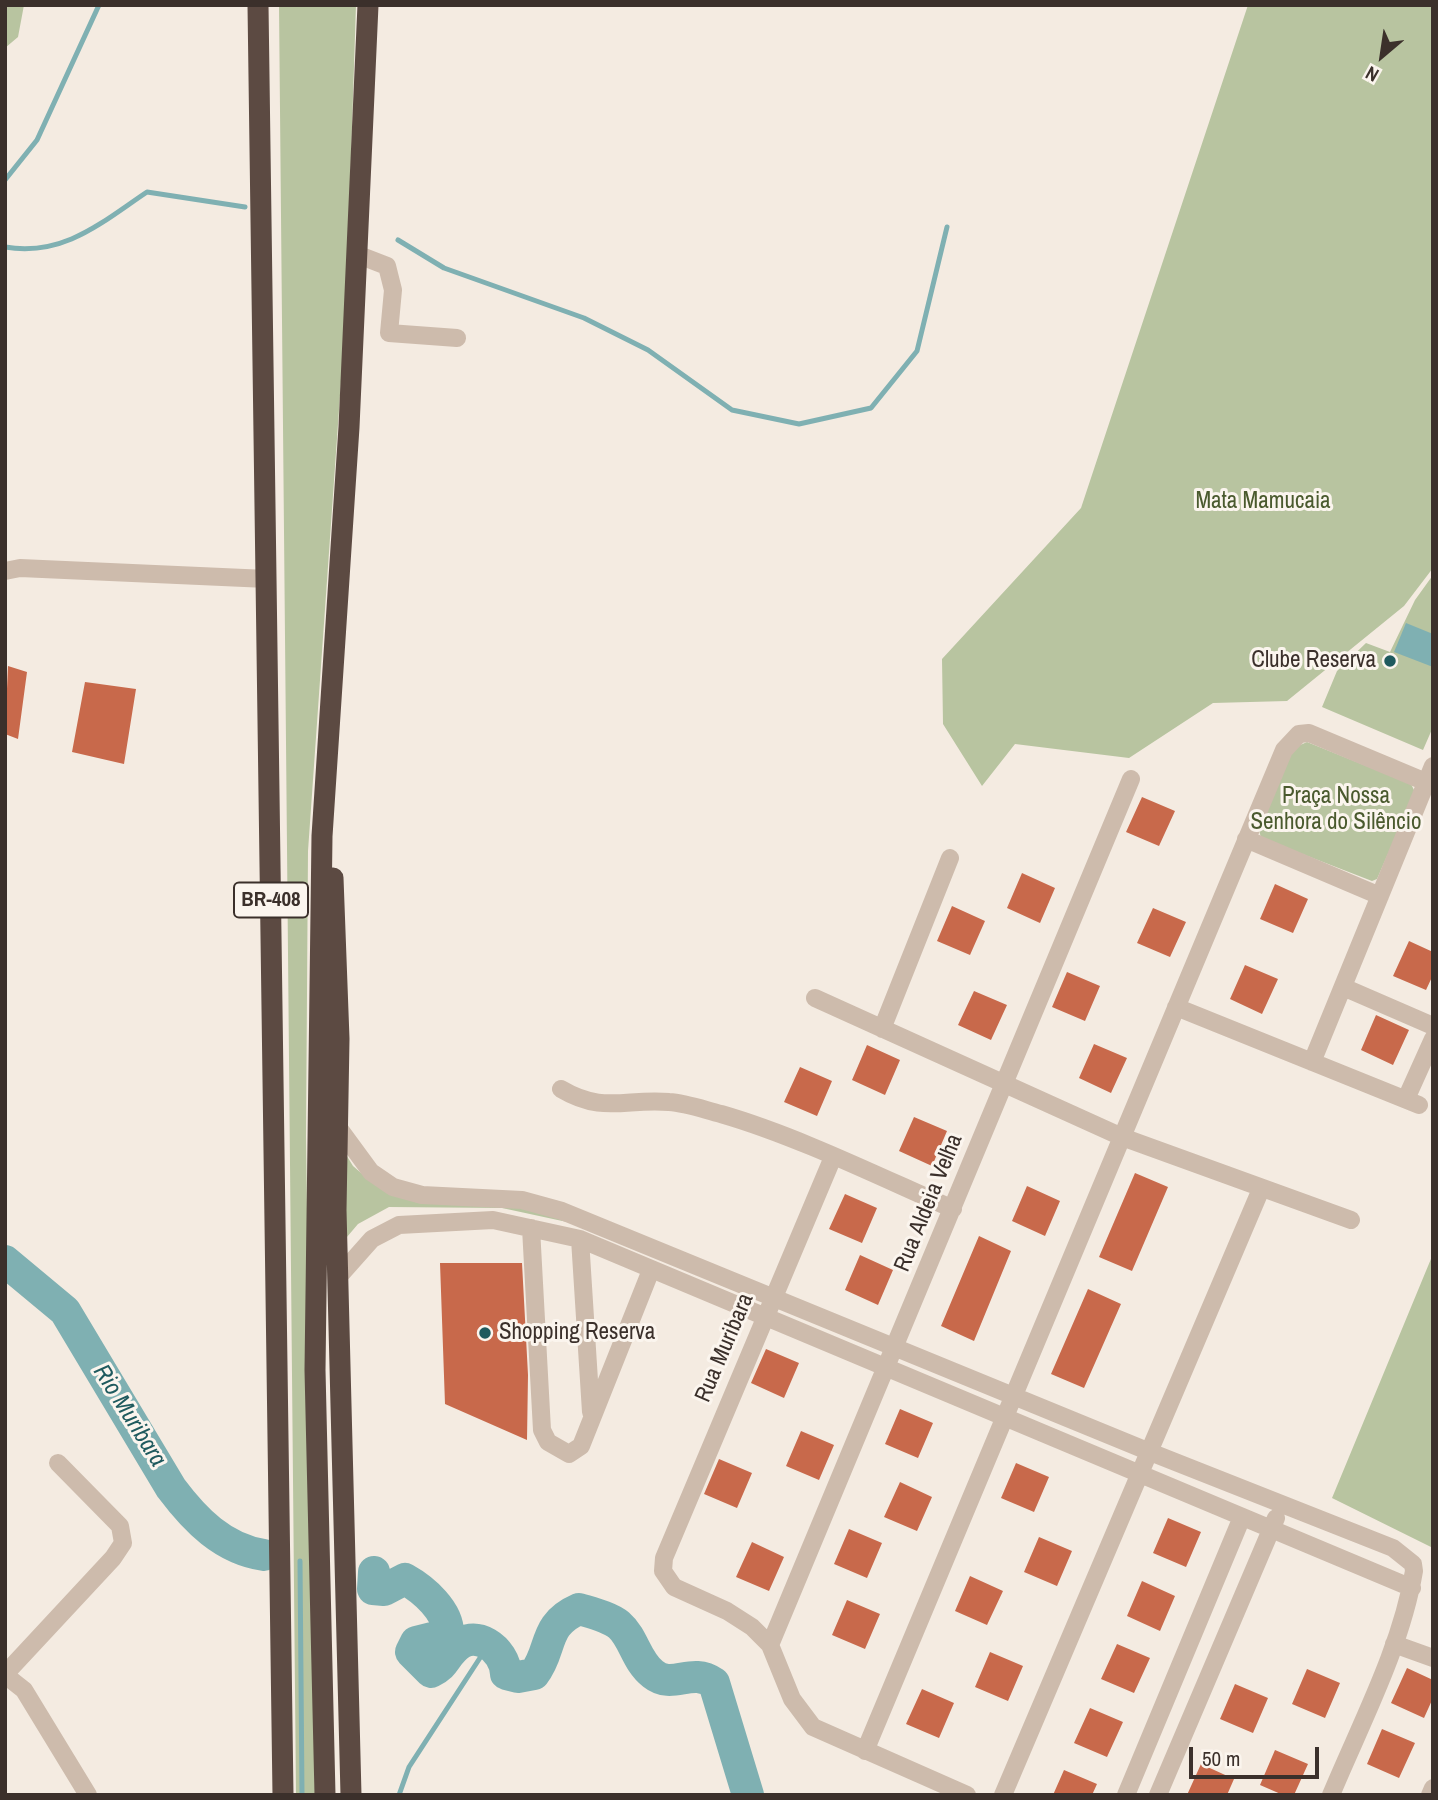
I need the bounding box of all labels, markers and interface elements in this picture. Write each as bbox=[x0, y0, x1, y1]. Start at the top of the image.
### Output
north arrow bbox=[1347, 21, 1417, 91]
text: N bbox=[1361, 60, 1383, 88]
park label: Mata Mamucaia bbox=[1195, 488, 1331, 516]
place label: Clube Reserva bbox=[1251, 647, 1376, 675]
marker: Clube Reserva bbox=[1382, 653, 1398, 669]
park label: Praça Nossa Senhora do Silêncio bbox=[1251, 783, 1421, 837]
road number: BR-408 bbox=[234, 883, 308, 918]
street label: Rua Aldeia Velha bbox=[889, 1130, 969, 1276]
street label: Rua Muribara bbox=[690, 1290, 760, 1406]
place label: Shopping Reserva bbox=[499, 1319, 655, 1347]
marker: Shopping Reserva bbox=[477, 1325, 493, 1341]
water label: Rio Muribara bbox=[86, 1360, 172, 1472]
scale bar bbox=[1193, 1734, 1322, 1778]
text: 50 m bbox=[1202, 1744, 1240, 1773]

